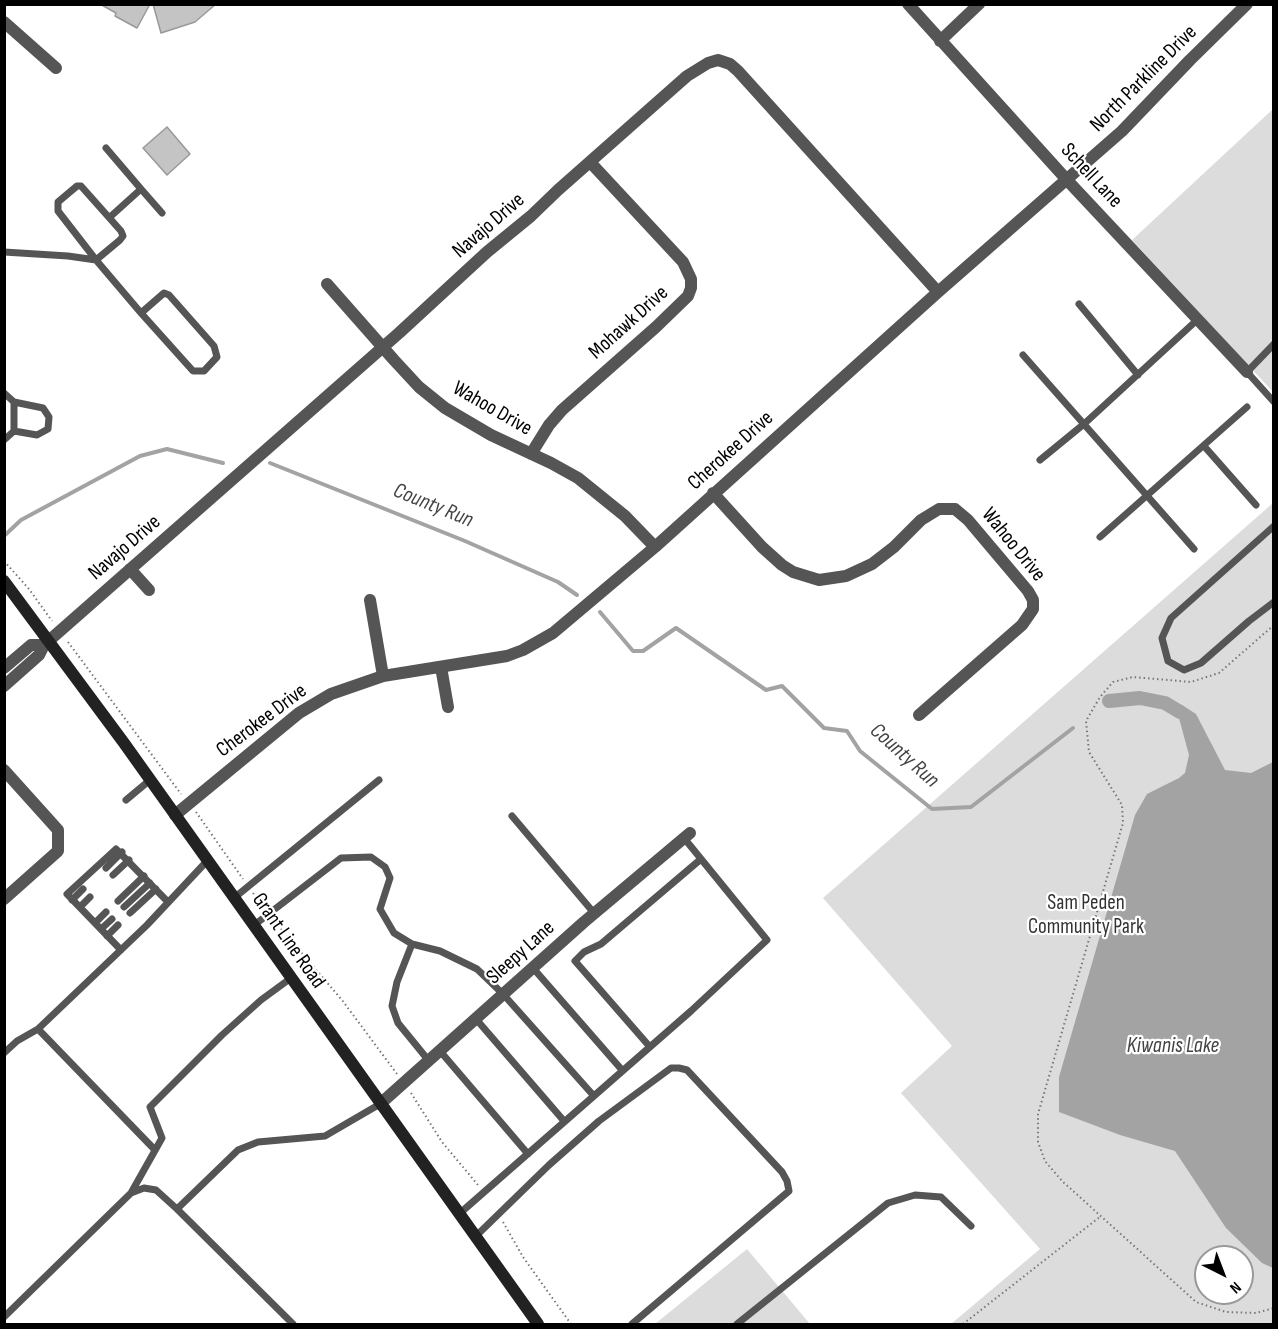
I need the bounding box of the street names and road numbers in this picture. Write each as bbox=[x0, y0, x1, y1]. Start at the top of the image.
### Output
street label: North Parkline Drive bbox=[1085, 20, 1203, 138]
street label: Schell Lane bbox=[1055, 138, 1127, 214]
street label: Navajo Drive bbox=[448, 188, 530, 264]
street label: Mohawk Drive bbox=[584, 281, 674, 365]
street label: Wahoo Drive bbox=[448, 376, 536, 442]
street label: Cherokee Drive bbox=[683, 406, 779, 496]
street label: Wahoo Drive bbox=[976, 503, 1050, 587]
street label: Navajo Drive bbox=[84, 510, 166, 586]
street label: Cherokee Drive bbox=[212, 679, 312, 763]
street label: Grant Line Road bbox=[246, 888, 330, 994]
street label: Sleepy Lane bbox=[482, 916, 560, 990]

